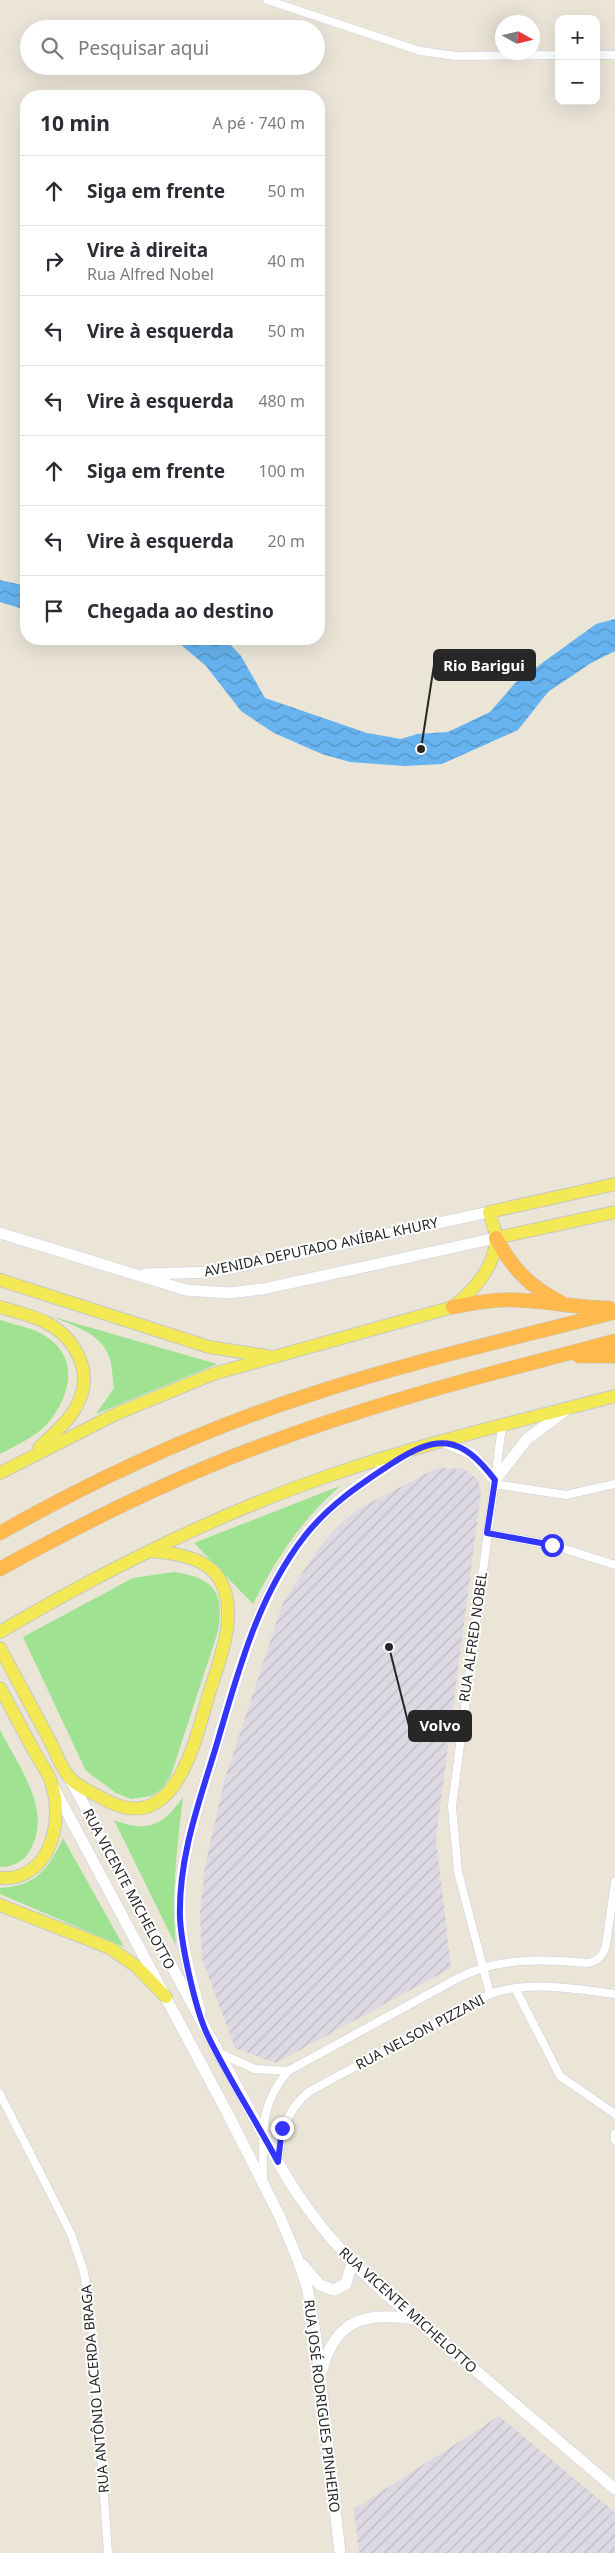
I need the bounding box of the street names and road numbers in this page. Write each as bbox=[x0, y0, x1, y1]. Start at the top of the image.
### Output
street label: AVENIDA DEPUTADO ANÍBAL KHURY bbox=[202, 1212, 440, 1281]
street label: RUA ALFRED NOBEL bbox=[454, 1571, 491, 1703]
street label: RUA VICENTE MICHELOTTO bbox=[79, 1805, 180, 1973]
street label: RUA NELSON PIZZANI bbox=[352, 1989, 488, 2074]
street label: RUA VICENTE MICHELOTTO bbox=[335, 2242, 481, 2377]
street label: RUA ANTÔNIO LACERDA BRAGA bbox=[76, 2284, 113, 2494]
street label: RUA JOSÉ RODRIGUES PINHEIRO bbox=[300, 2298, 345, 2514]

